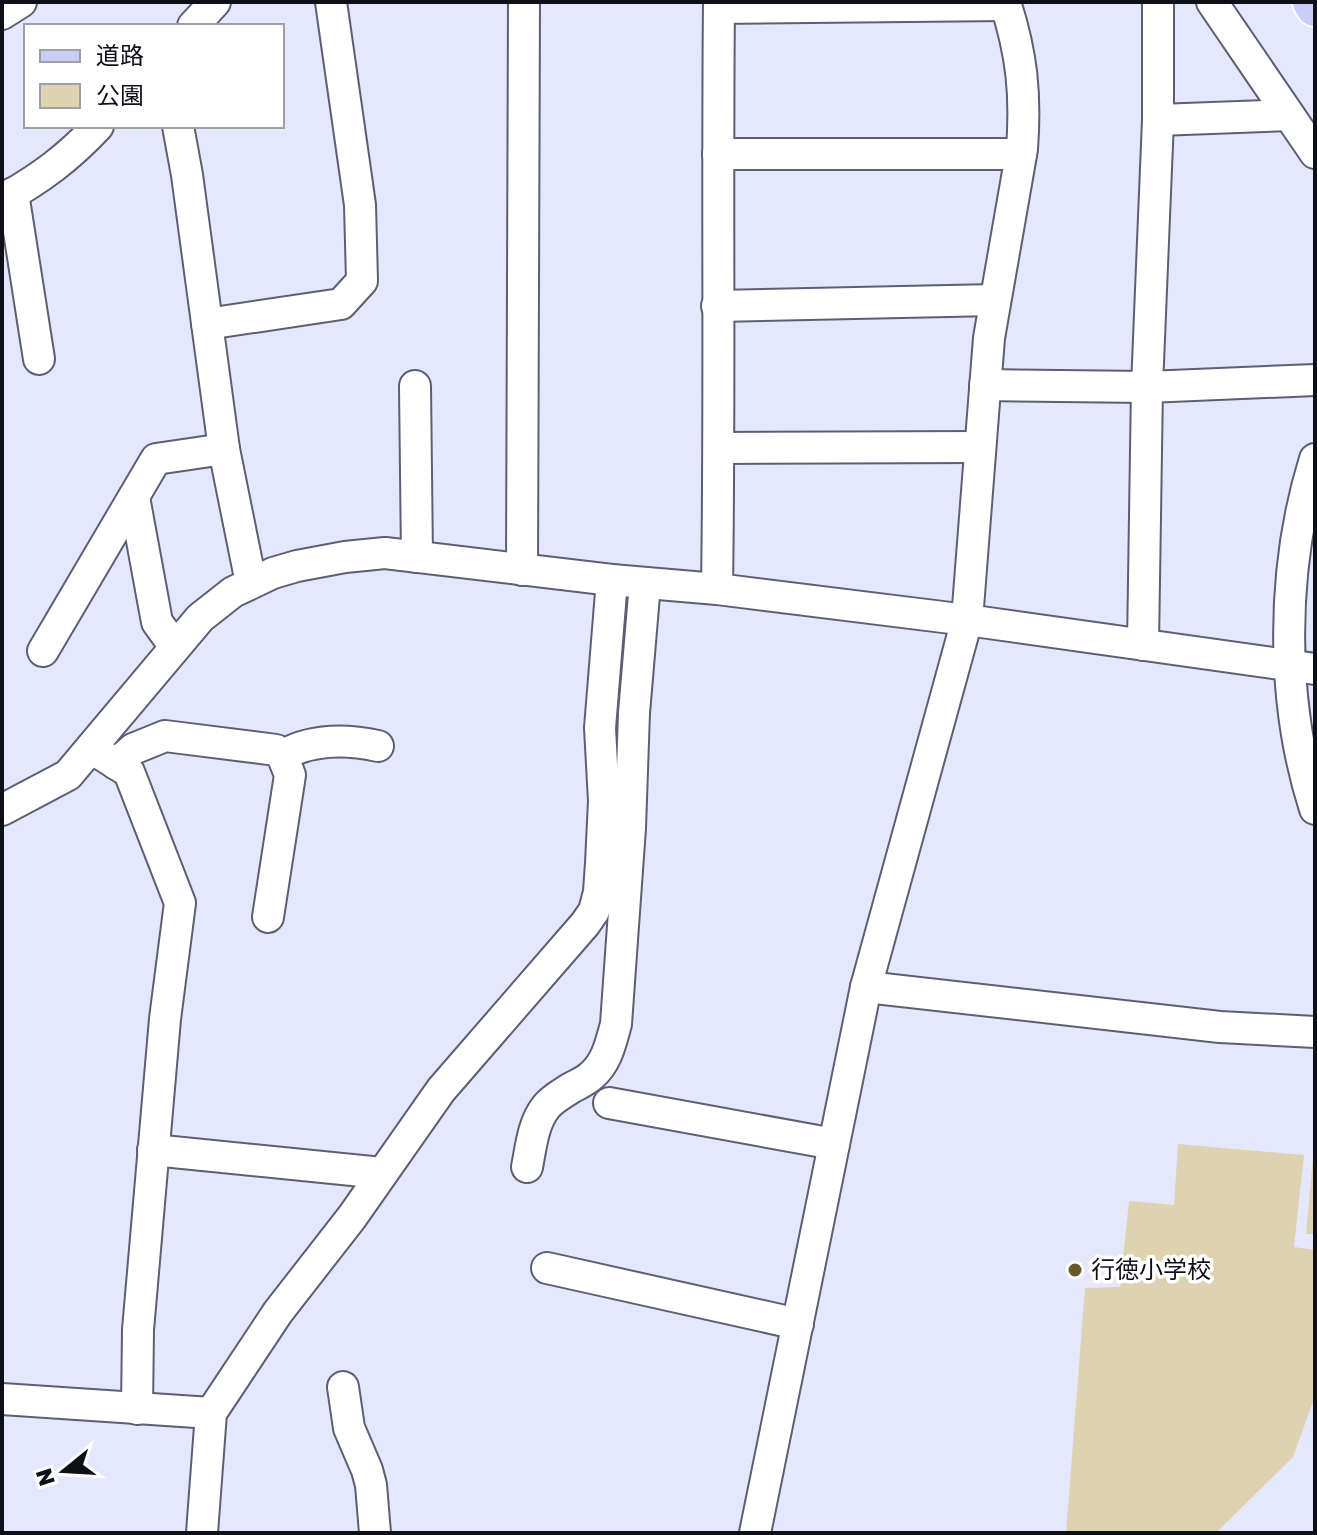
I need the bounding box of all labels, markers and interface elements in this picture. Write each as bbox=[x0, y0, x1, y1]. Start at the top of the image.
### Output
legend bbox=[24, 24, 284, 128]
text: 道路 bbox=[96, 40, 144, 69]
text: 公園 bbox=[96, 80, 144, 109]
place label: 行徳小学校 bbox=[1091, 1254, 1211, 1283]
marker: 行徳小学校 bbox=[1066, 1261, 1084, 1279]
north arrow bbox=[24, 1431, 104, 1511]
text: N bbox=[29, 1465, 60, 1489]

